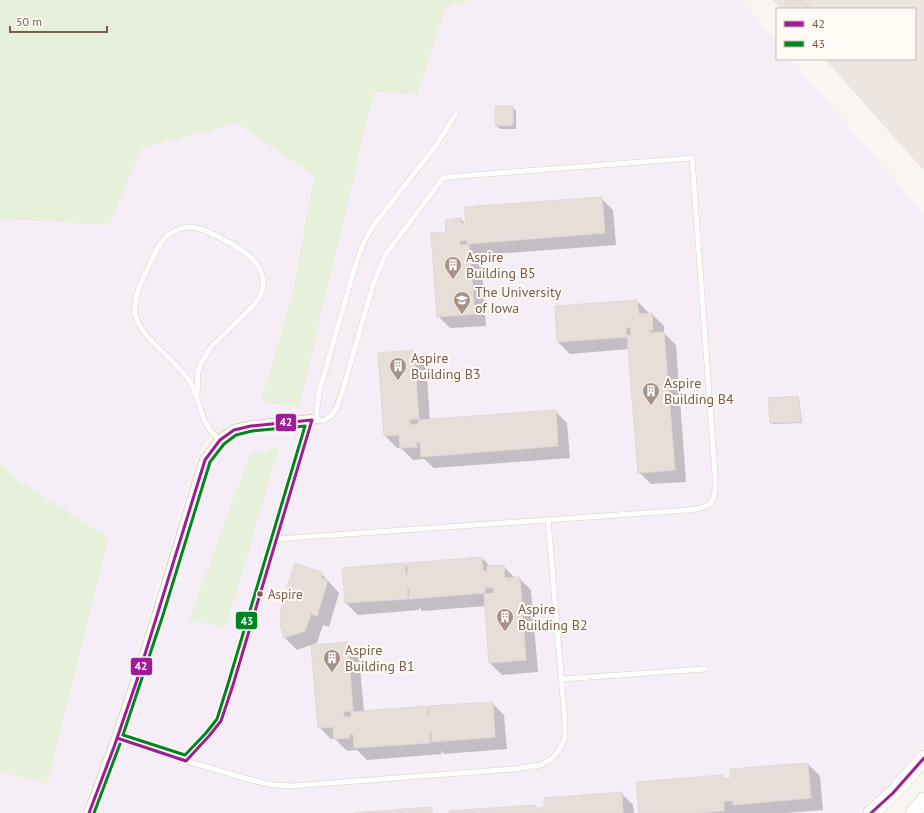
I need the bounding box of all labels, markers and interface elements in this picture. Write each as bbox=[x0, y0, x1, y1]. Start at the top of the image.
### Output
scale bar bbox=[10, 8, 107, 34]
legend bbox=[776, 8, 916, 60]
text: 50 m bbox=[16, 14, 42, 29]
text: 42 bbox=[812, 16, 825, 31]
text: 43 bbox=[812, 36, 825, 51]
place label: Aspire Building B5 bbox=[466, 248, 536, 282]
building icon: Aspire Building B5 bbox=[443, 255, 463, 280]
place label: The University of Iowa bbox=[475, 283, 562, 317]
school or university icon: The University of Iowa bbox=[452, 290, 472, 315]
place label: Aspire Building B3 bbox=[411, 349, 481, 383]
building icon: Aspire Building B3 bbox=[388, 356, 408, 381]
place label: Aspire Building B4 bbox=[664, 374, 734, 408]
building icon: Aspire Building B4 bbox=[641, 381, 661, 406]
line badge: 42 bbox=[275, 413, 297, 432]
text: 42 bbox=[280, 415, 292, 429]
place label: Aspire bbox=[268, 586, 303, 603]
marker: Aspire bbox=[255, 589, 265, 599]
place label: Aspire Building B2 bbox=[518, 600, 588, 634]
building icon: Aspire Building B2 bbox=[495, 607, 515, 632]
line badge: 43 bbox=[235, 611, 258, 630]
text: 43 bbox=[241, 614, 253, 628]
place label: Aspire Building B1 bbox=[345, 641, 415, 675]
building icon: Aspire Building B1 bbox=[322, 648, 342, 673]
line badge: 42 bbox=[130, 657, 153, 676]
text: 42 bbox=[135, 659, 147, 673]

